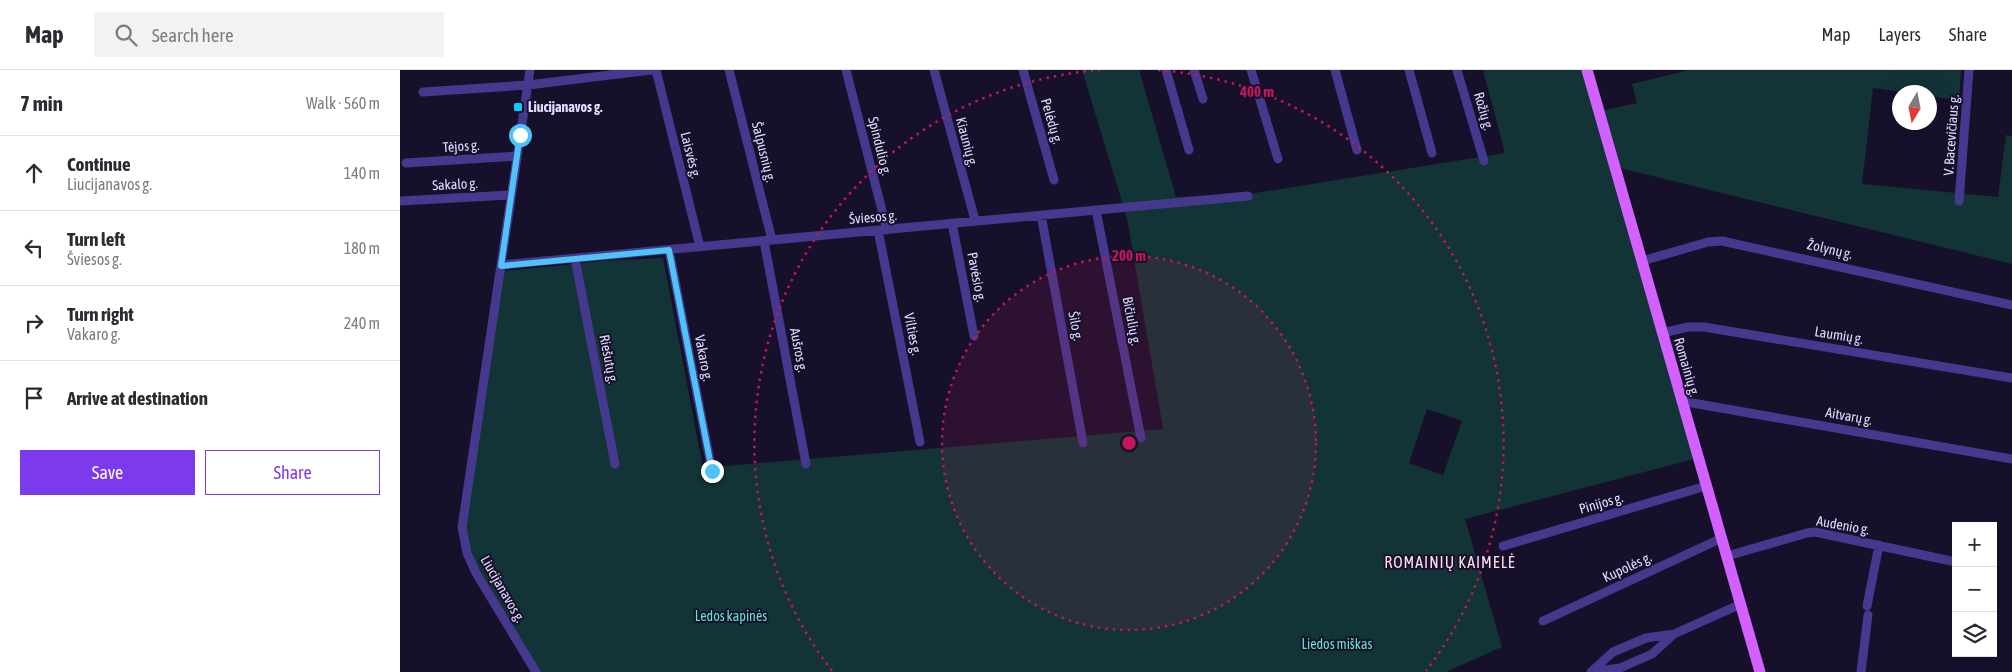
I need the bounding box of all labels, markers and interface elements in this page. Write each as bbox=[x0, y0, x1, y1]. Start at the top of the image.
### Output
search box bbox=[94, 12, 444, 57]
text: Map bbox=[25, 21, 64, 48]
icon: search bbox=[112, 21, 140, 49]
text: Search here bbox=[152, 24, 234, 46]
text: Map bbox=[1821, 24, 1850, 45]
text: Layers bbox=[1878, 24, 1921, 45]
text: Share bbox=[1949, 24, 1987, 45]
text: 400 m bbox=[1239, 83, 1274, 100]
north arrow bbox=[1892, 85, 1937, 130]
street label: Rožių g. bbox=[1471, 90, 1497, 132]
text: 7 min bbox=[20, 91, 63, 115]
text: Walk · 560 m bbox=[306, 94, 380, 112]
street label: V. Bacevičiaus g. bbox=[1940, 94, 1962, 176]
street label: Pelėdų g. bbox=[1038, 96, 1066, 146]
place label: Liucijanavos g. bbox=[528, 99, 603, 115]
marker: Liucijanavos g. bbox=[512, 101, 524, 113]
street label: Spindulio g. bbox=[865, 115, 895, 177]
street label: Kiaunių g. bbox=[953, 116, 981, 168]
street label: Šalpusnių g. bbox=[749, 120, 779, 184]
route start bbox=[509, 124, 532, 147]
street label: Laisvės g. bbox=[677, 130, 705, 180]
street label: Tėjos g. bbox=[442, 137, 480, 155]
text: Continue bbox=[67, 153, 131, 175]
icon: ahead bbox=[20, 159, 48, 187]
text: 140 m bbox=[344, 164, 380, 182]
text: Liucijanavos g. bbox=[67, 175, 152, 193]
street label: Sakalo g. bbox=[432, 175, 478, 193]
street label: Šviesos g. bbox=[848, 207, 898, 227]
text: Turn left bbox=[67, 228, 125, 250]
icon: left bbox=[20, 234, 48, 262]
street label: Žolynų g. bbox=[1806, 236, 1854, 262]
text: 180 m bbox=[344, 239, 380, 257]
text: 200 m bbox=[1112, 247, 1146, 264]
text: Šviesos g. bbox=[67, 250, 122, 268]
street label: Pavėsio g. bbox=[964, 251, 990, 303]
street label: Bičiulių g. bbox=[1119, 295, 1145, 347]
text: Turn right bbox=[67, 303, 134, 325]
icon: right bbox=[20, 309, 48, 337]
street label: Šilo g. bbox=[1065, 310, 1087, 342]
street label: Vilties g. bbox=[901, 311, 925, 357]
text: 240 m bbox=[344, 314, 380, 332]
street label: Laumių g. bbox=[1813, 323, 1865, 347]
text: Vakaro g. bbox=[67, 325, 120, 343]
street label: Aušros g. bbox=[787, 327, 811, 373]
street label: Riešutų g. bbox=[596, 333, 622, 385]
street label: Vakaro g. bbox=[692, 334, 716, 382]
street label: Romainių g. bbox=[1671, 336, 1703, 398]
icon: arrive bbox=[20, 384, 48, 412]
text: Arrive at destination bbox=[67, 387, 208, 409]
street label: Aitvarų g. bbox=[1824, 404, 1874, 428]
centre of rings bbox=[1120, 434, 1138, 452]
button: Save bbox=[20, 450, 195, 495]
button: Share bbox=[205, 450, 380, 495]
route end bbox=[701, 460, 724, 483]
street label: Pinijos g. bbox=[1577, 489, 1625, 517]
street label: Audenio g. bbox=[1815, 512, 1871, 538]
map controls bbox=[1952, 522, 1997, 657]
button: + bbox=[1952, 522, 1997, 567]
street label: Kupolės g. bbox=[1600, 549, 1654, 585]
street label: Liucijanavos g. bbox=[477, 553, 529, 625]
district label: ROMAINIŲ KAIMELĖ bbox=[1384, 553, 1516, 572]
button: − bbox=[1952, 567, 1997, 612]
park label: Ledos kapinės bbox=[695, 608, 767, 624]
button: layers bbox=[1952, 612, 1997, 657]
park label: Liedos miškas bbox=[1302, 636, 1372, 652]

